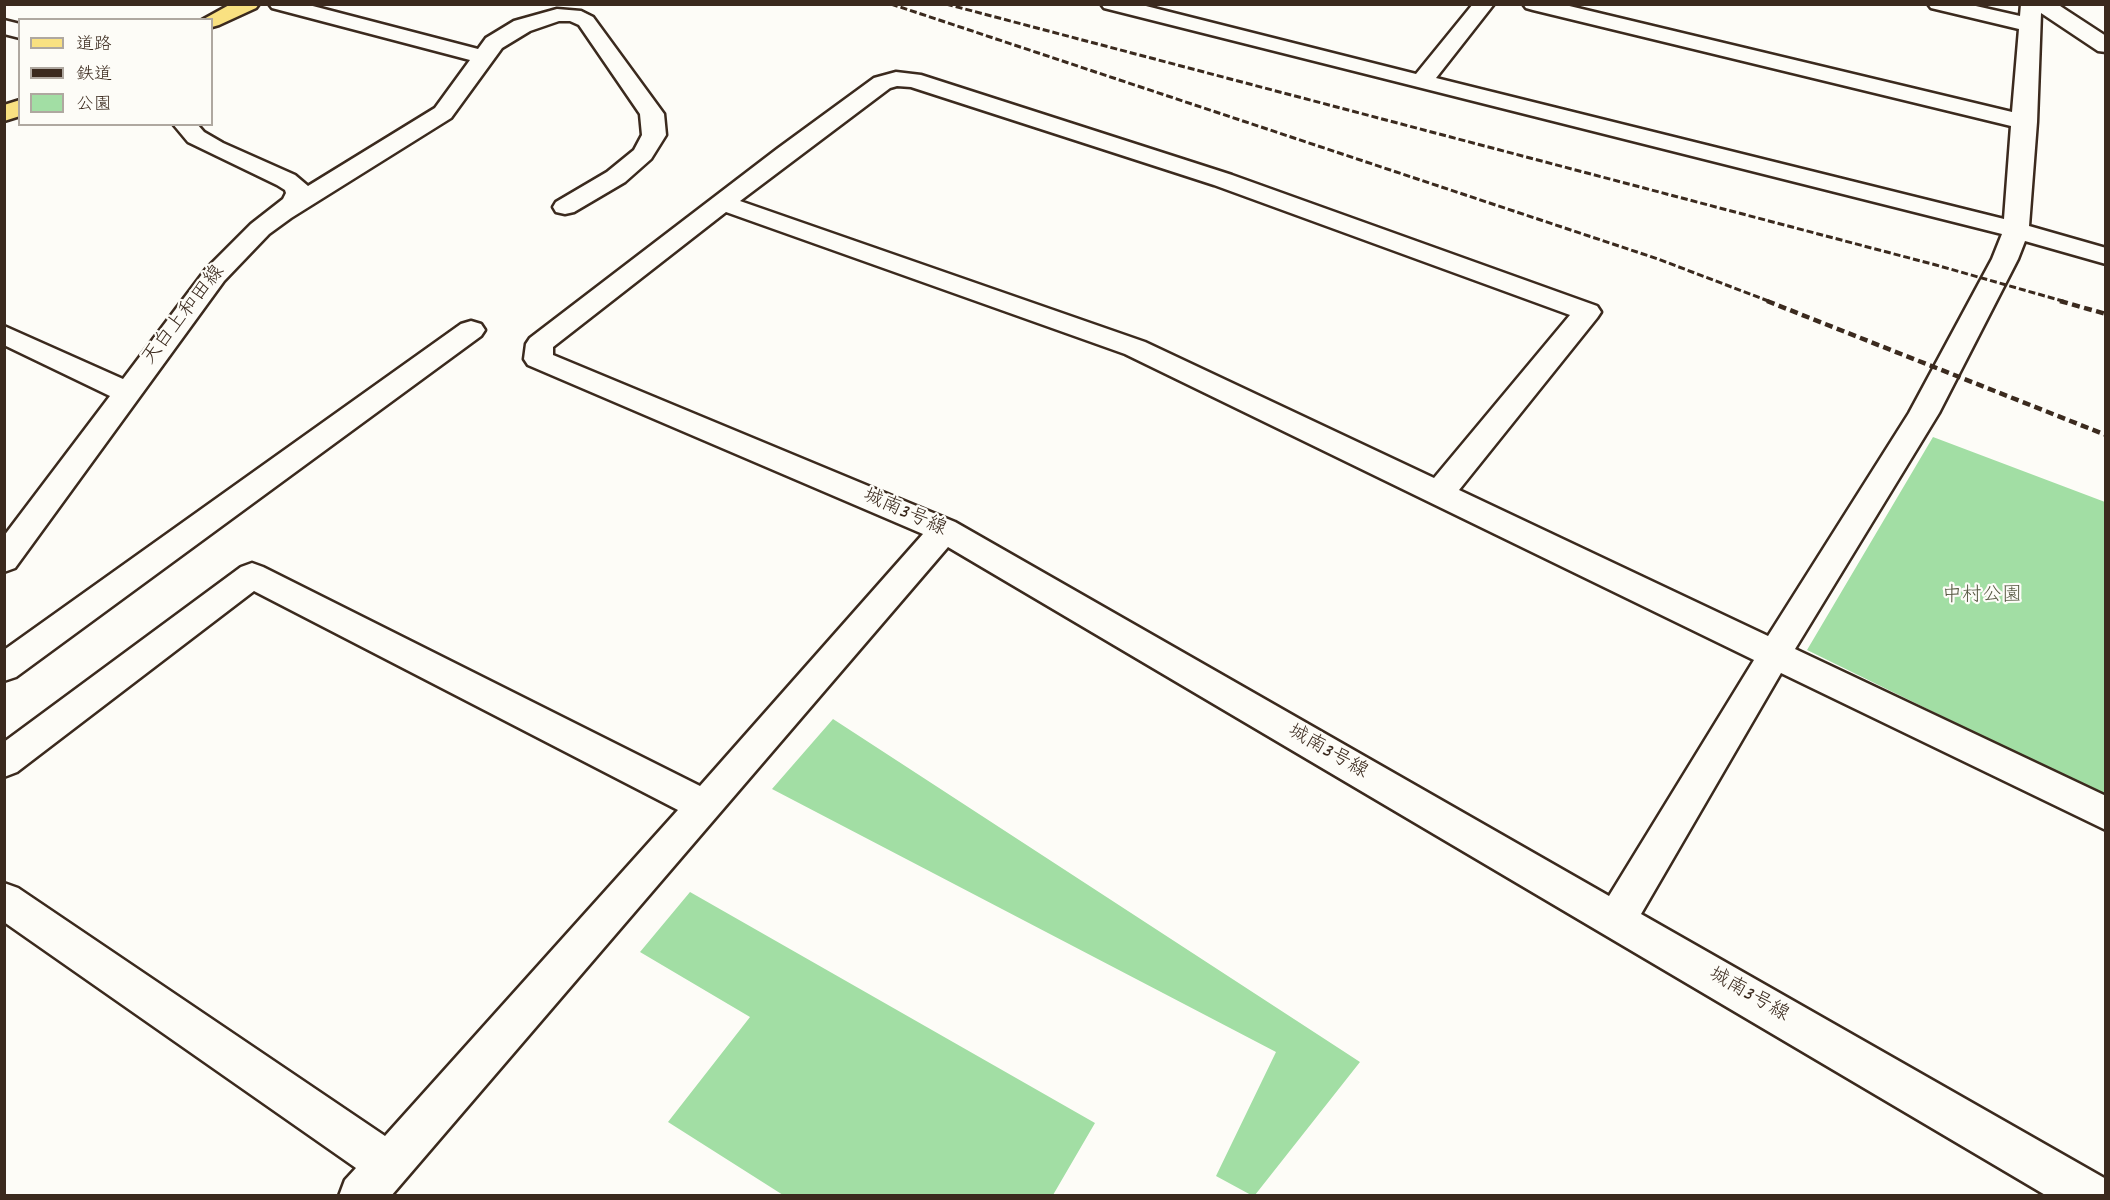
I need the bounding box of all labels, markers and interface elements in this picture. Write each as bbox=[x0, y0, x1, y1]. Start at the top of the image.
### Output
legend bbox=[18, 18, 213, 126]
text: 道路 bbox=[76, 33, 112, 58]
text: 鉄道 bbox=[76, 63, 112, 88]
text: 公園 bbox=[76, 93, 112, 118]
street label: 天白上和田線 bbox=[139, 261, 231, 371]
street label: 城南3号線 bbox=[859, 485, 949, 543]
park label: 中村公園 bbox=[1942, 585, 2022, 609]
street label: 城南3号線 bbox=[1283, 720, 1371, 786]
street label: 城南3号線 bbox=[1704, 963, 1792, 1029]

